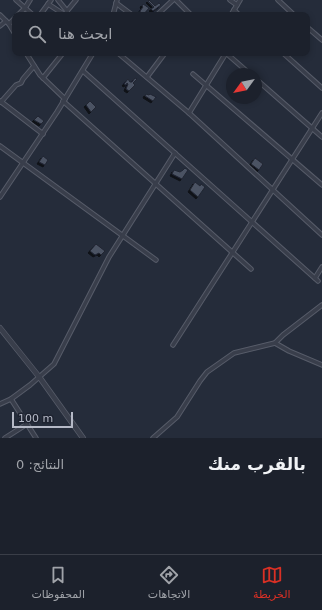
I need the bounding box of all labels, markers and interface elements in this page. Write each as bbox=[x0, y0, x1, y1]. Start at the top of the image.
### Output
search box bbox=[12, 12, 310, 56]
icon: search bbox=[26, 23, 48, 45]
text: ابحث هنا bbox=[58, 25, 113, 43]
north arrow bbox=[226, 68, 262, 104]
scale bar bbox=[12, 410, 73, 429]
text: 100 m bbox=[18, 412, 53, 425]
text: بالقرب منك bbox=[208, 454, 306, 474]
text: النتائج: 0 bbox=[16, 457, 64, 472]
tab: المحفوظات bbox=[31, 564, 85, 601]
tab: الاتجاهات bbox=[148, 564, 190, 601]
tab: الخريطة bbox=[253, 564, 291, 601]

